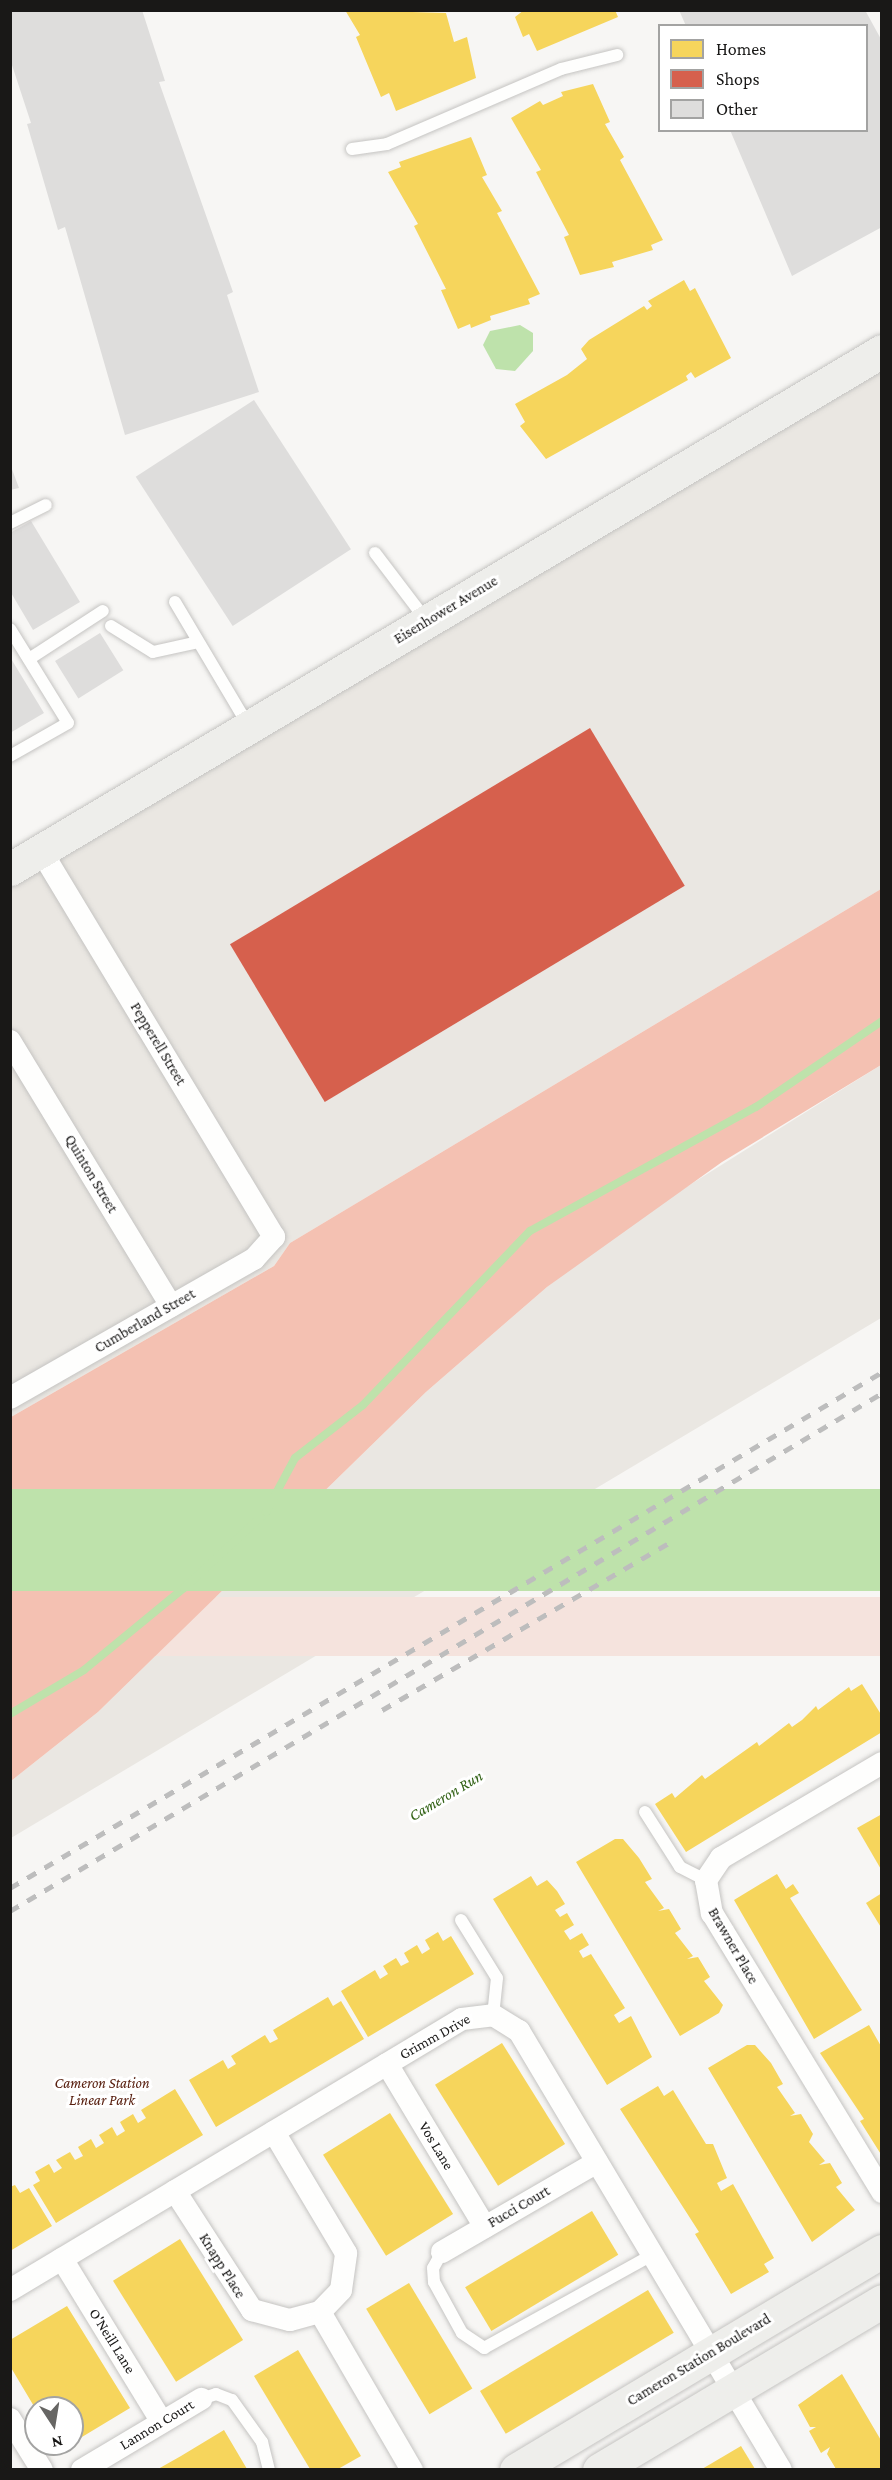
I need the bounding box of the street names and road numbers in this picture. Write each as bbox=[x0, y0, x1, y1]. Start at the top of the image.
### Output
street label: Eisenhower Avenue bbox=[391, 572, 501, 648]
street label: Pepperell Street bbox=[126, 999, 190, 1089]
street label: Quinton Street bbox=[61, 1132, 121, 1216]
street label: Cumberland Street bbox=[92, 1285, 198, 1357]
street label: Brawner Place bbox=[704, 1905, 762, 1987]
street label: Grimm Drive bbox=[396, 2010, 474, 2064]
street label: Vos Lane bbox=[415, 2119, 457, 2173]
street label: Fucci Court bbox=[485, 2182, 553, 2232]
street label: Knapp Place bbox=[195, 2230, 249, 2302]
street label: O'Neill Lane bbox=[85, 2305, 139, 2377]
street label: Cameron Station Boulevard bbox=[624, 2310, 774, 2410]
street label: Lannon Court bbox=[117, 2396, 197, 2454]

